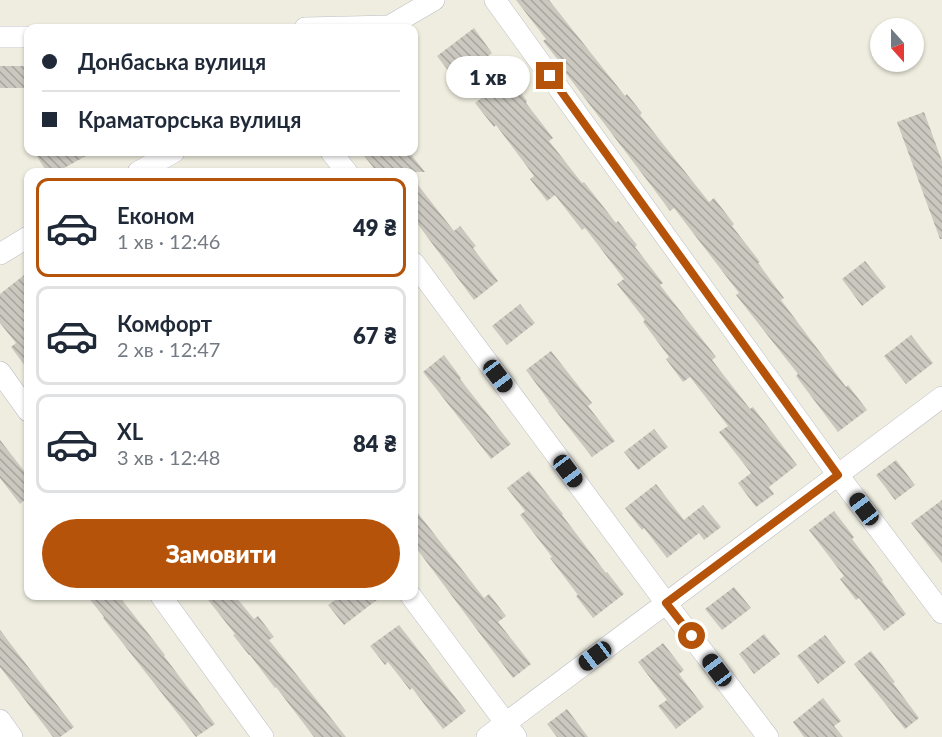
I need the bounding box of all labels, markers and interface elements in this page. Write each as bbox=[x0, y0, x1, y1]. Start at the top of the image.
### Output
north arrow bbox=[870, 18, 924, 72]
map controls bbox=[870, 18, 924, 72]
text: Донбаська вулиця bbox=[78, 48, 266, 75]
callout: 1 хв bbox=[445, 55, 529, 97]
route end bbox=[536, 62, 563, 89]
text: 1 хв bbox=[469, 65, 507, 89]
text: Краматорська вулиця bbox=[78, 106, 301, 133]
icon: car bbox=[45, 201, 99, 255]
text: Економ bbox=[117, 202, 195, 229]
text: 49 ₴ bbox=[353, 214, 397, 241]
text: 1 хв · 12:46 bbox=[117, 229, 220, 253]
icon: car bbox=[45, 309, 99, 363]
text: Комфорт bbox=[117, 310, 212, 337]
text: 67 ₴ bbox=[353, 322, 397, 349]
text: 2 хв · 12:47 bbox=[117, 337, 220, 361]
car bbox=[480, 356, 516, 396]
icon: car bbox=[45, 417, 99, 471]
text: XL bbox=[117, 418, 143, 445]
text: 84 ₴ bbox=[353, 430, 397, 457]
text: 3 хв · 12:48 bbox=[117, 445, 220, 469]
car bbox=[550, 451, 586, 491]
car bbox=[846, 489, 882, 529]
button: Замовити bbox=[42, 519, 400, 588]
route start bbox=[678, 622, 705, 649]
car bbox=[575, 638, 615, 674]
car bbox=[699, 650, 735, 690]

